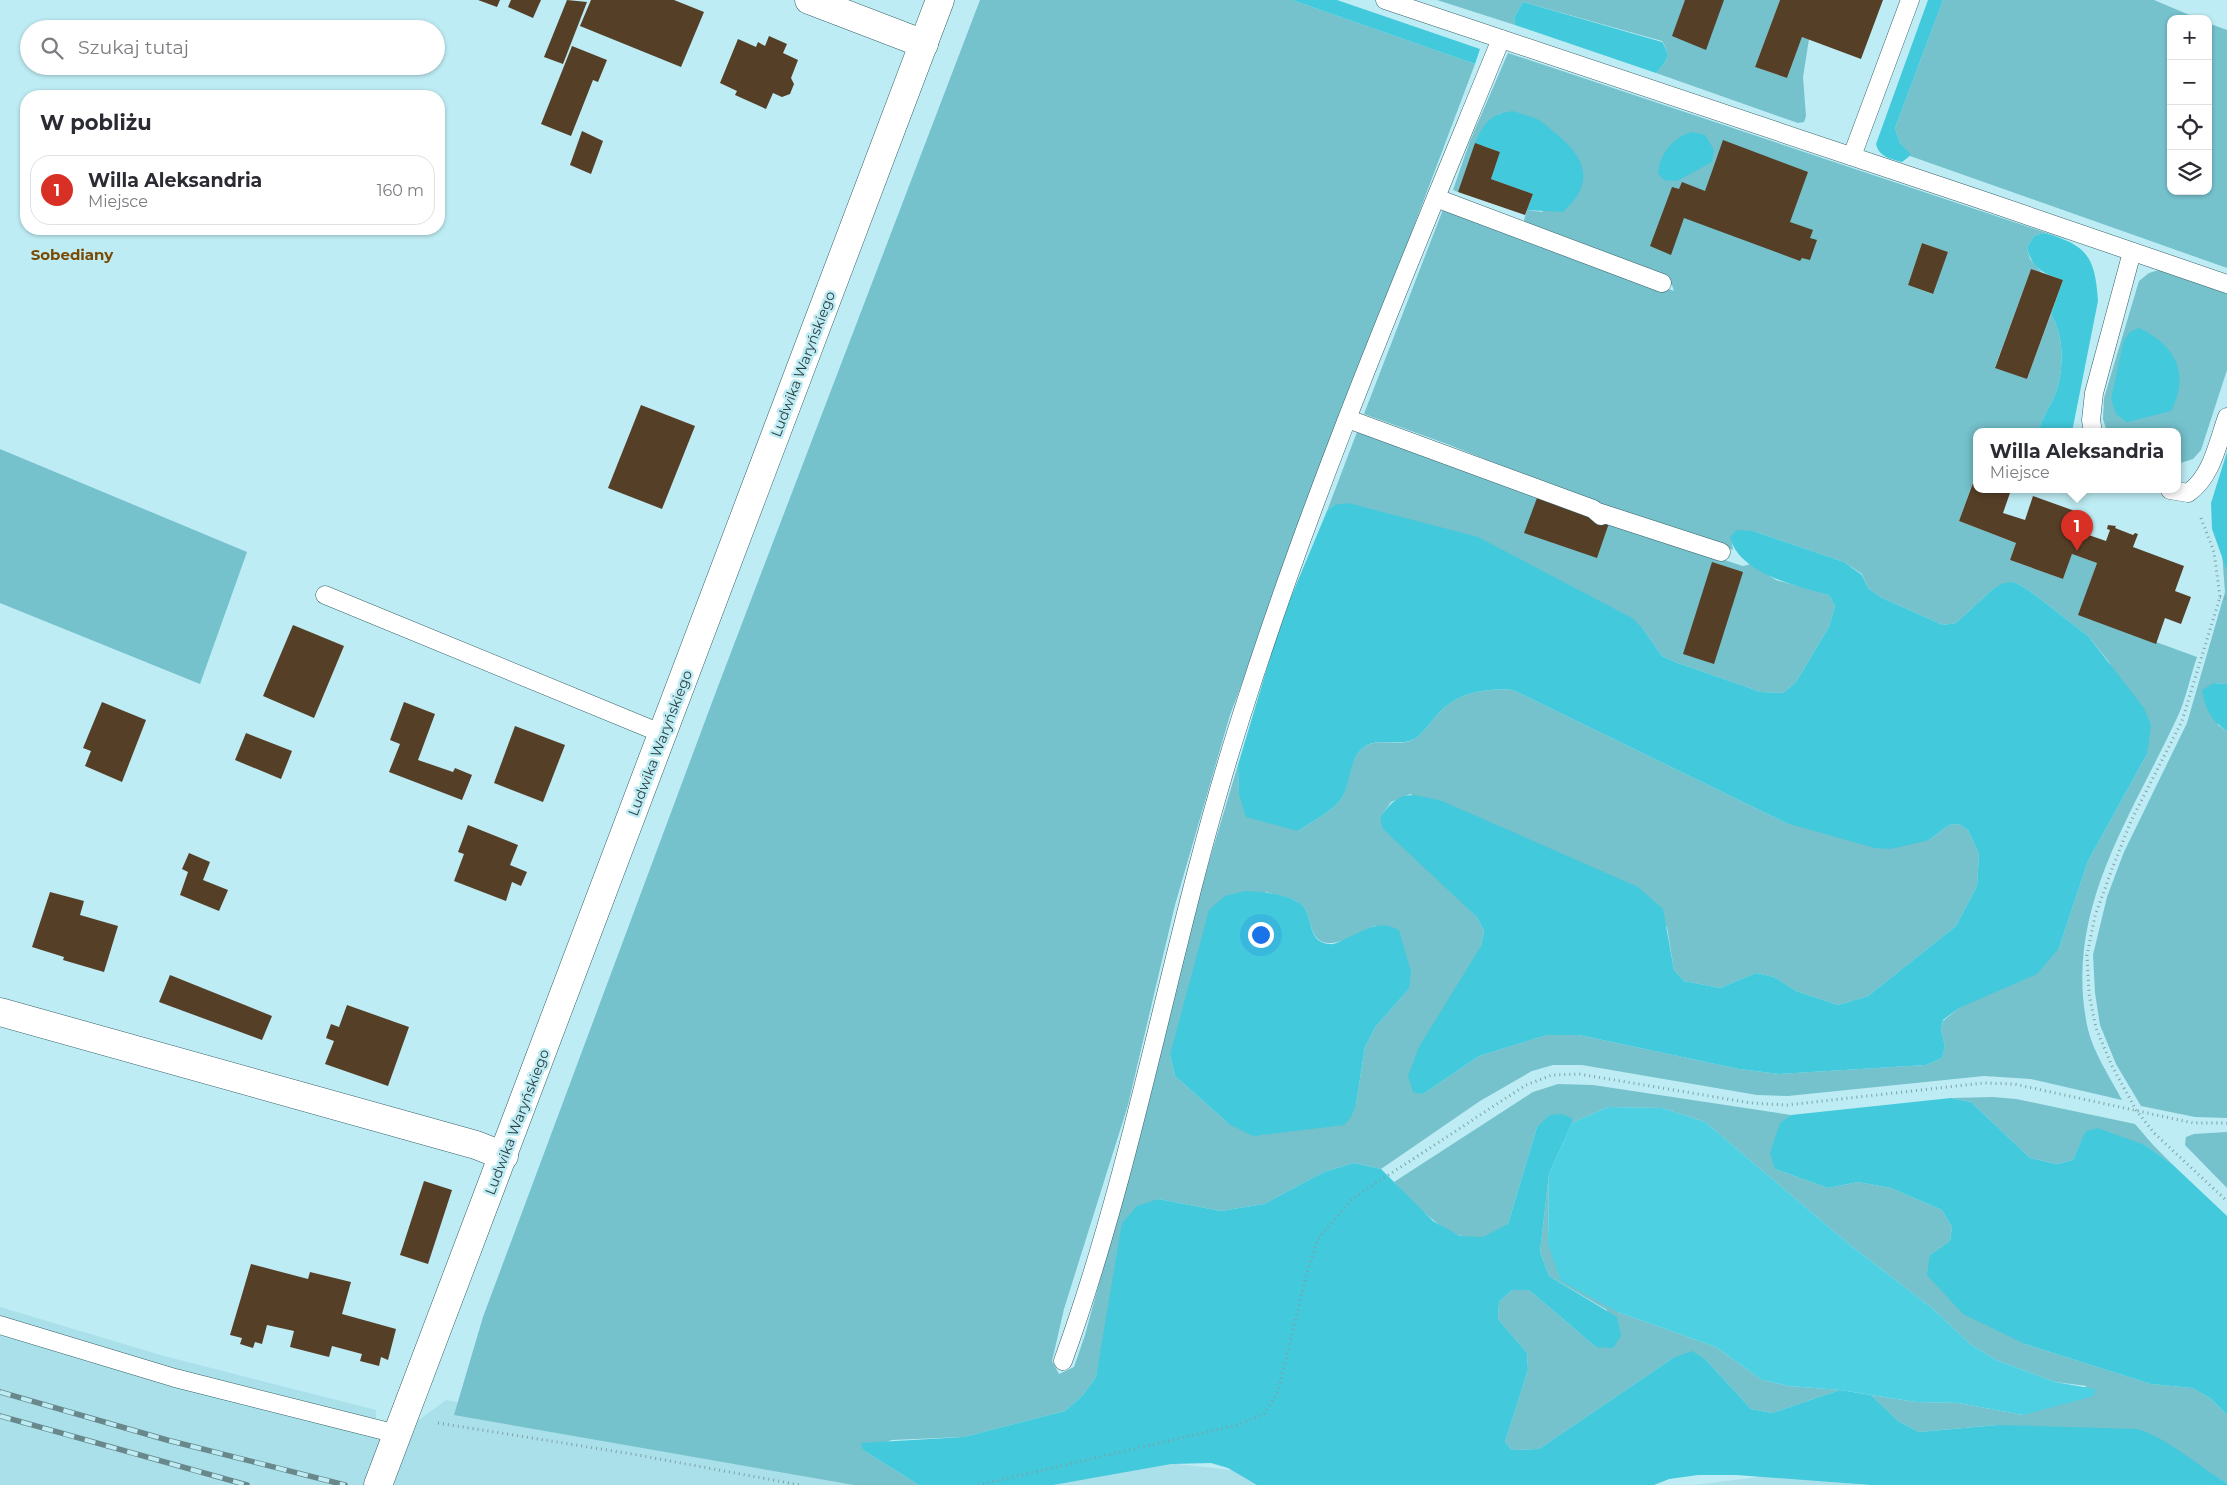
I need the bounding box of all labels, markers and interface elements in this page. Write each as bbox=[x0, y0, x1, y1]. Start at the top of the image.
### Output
map controls bbox=[2167, 15, 2212, 195]
button: + bbox=[2167, 15, 2212, 60]
search box bbox=[20, 20, 445, 75]
icon: search bbox=[38, 34, 66, 62]
text: Szukaj tutaj bbox=[78, 36, 189, 59]
button: − bbox=[2167, 60, 2212, 105]
button: locate bbox=[2167, 105, 2212, 150]
text: W pobliżu bbox=[40, 110, 152, 135]
button: layers bbox=[2167, 150, 2212, 195]
text: Willa Aleksandria bbox=[88, 169, 262, 192]
text: 1 bbox=[54, 181, 60, 200]
text: 160 m bbox=[377, 181, 424, 200]
text: Miejsce bbox=[88, 192, 148, 211]
district label: Sobediany bbox=[31, 245, 114, 264]
street label: Ludwika Waryńskiego bbox=[767, 288, 839, 439]
popup bbox=[1973, 428, 2181, 493]
text: Willa Aleksandria bbox=[1990, 440, 2164, 463]
text: Miejsce bbox=[1990, 463, 2050, 482]
pin: 1 bbox=[2061, 510, 2093, 551]
street label: Ludwika Waryńskiego bbox=[624, 667, 696, 818]
your location bbox=[1248, 922, 1274, 948]
street label: Ludwika Waryńskiego bbox=[481, 1046, 553, 1197]

